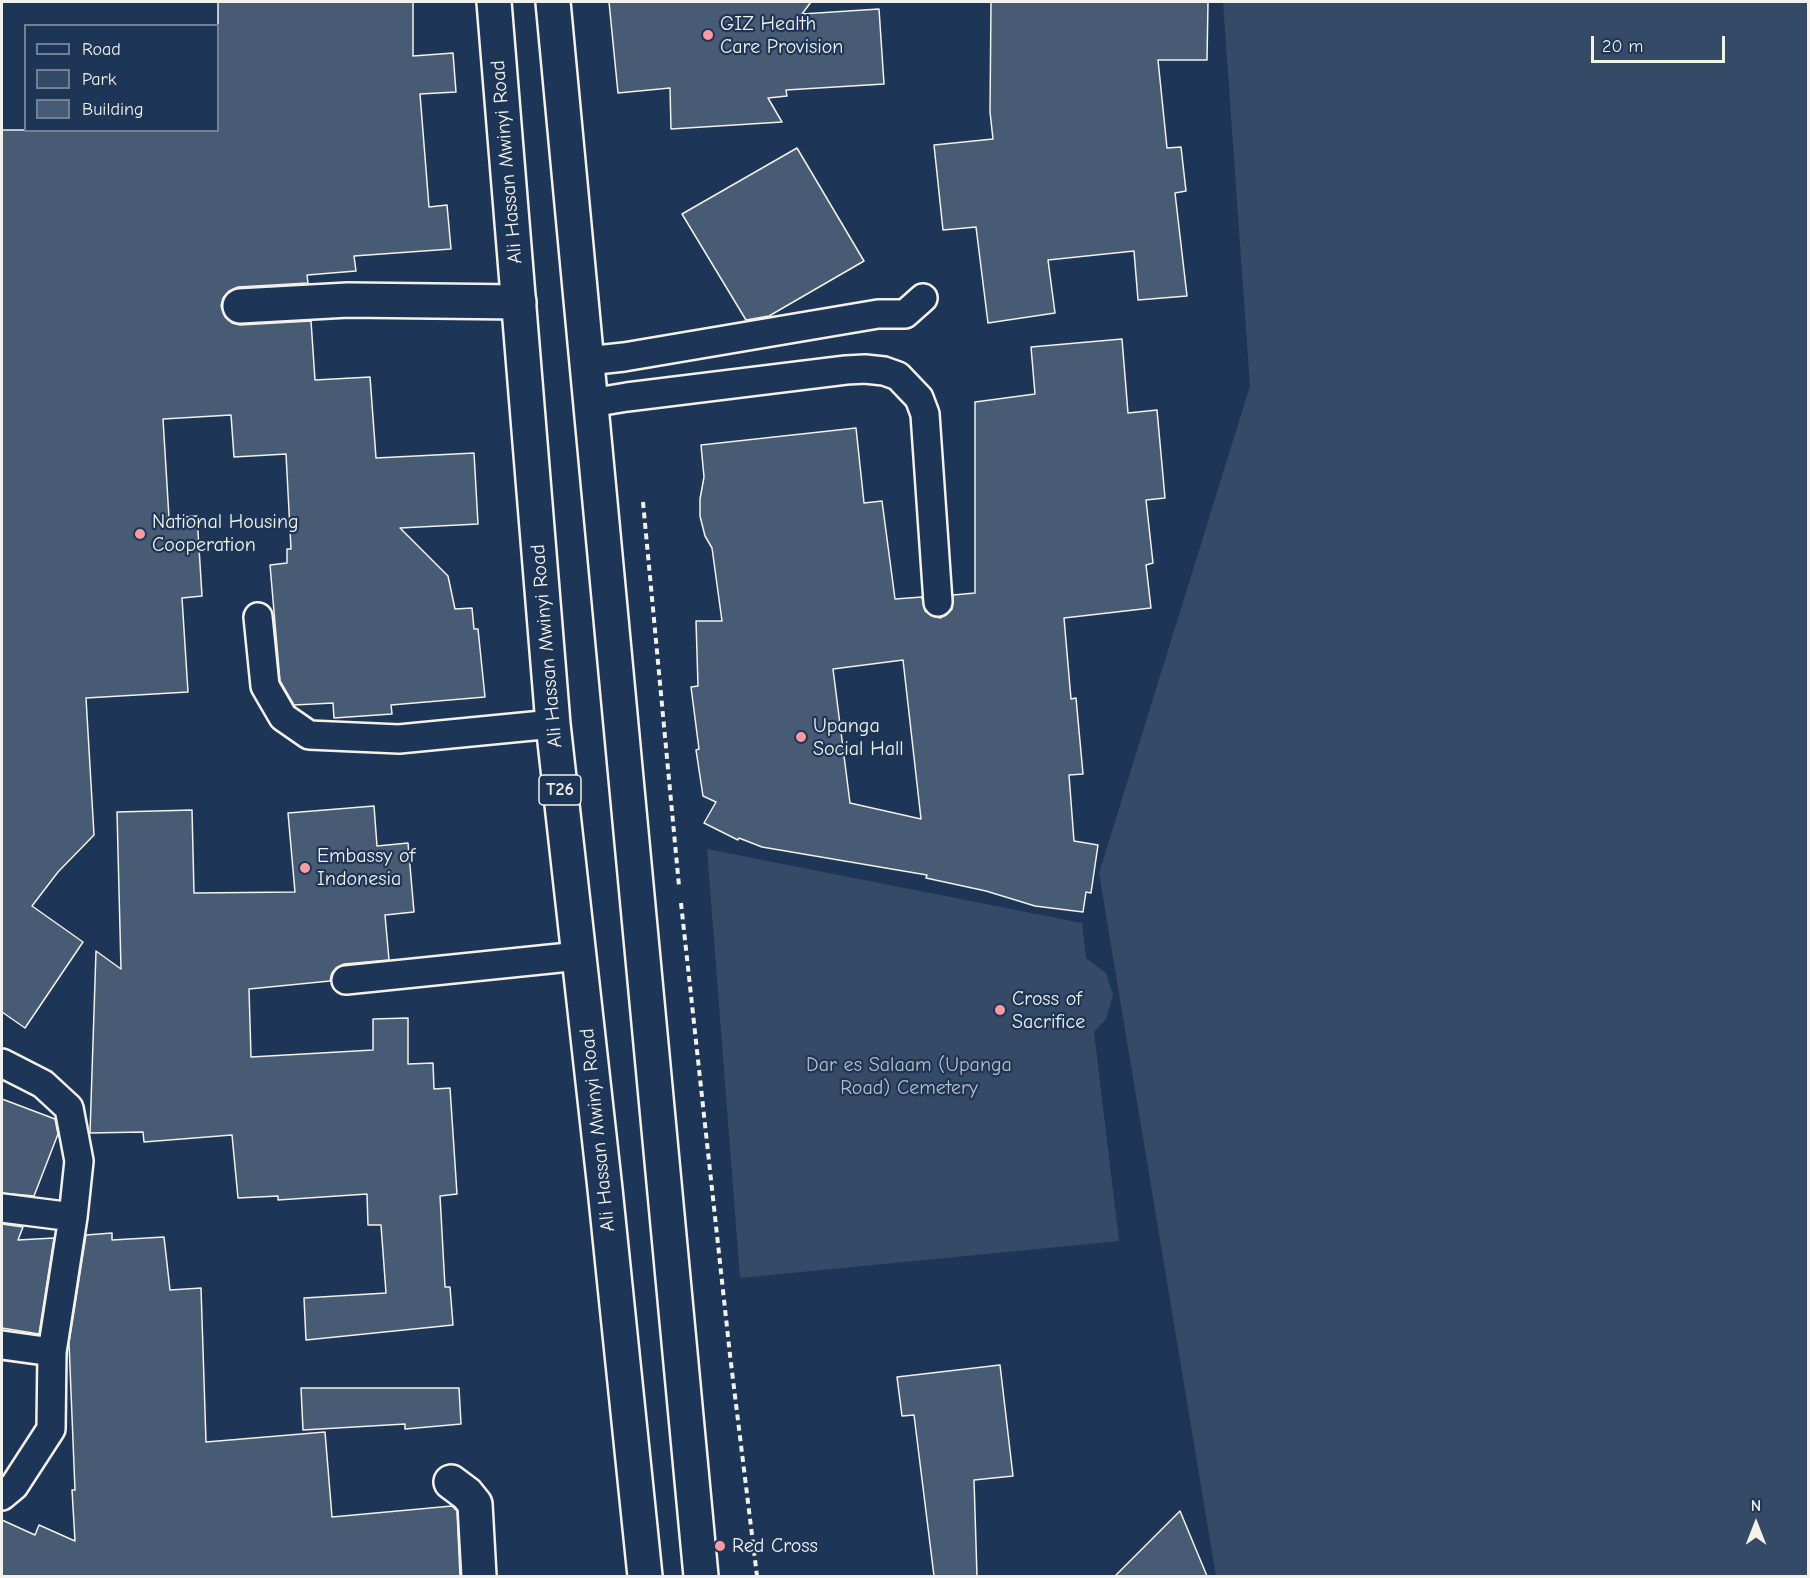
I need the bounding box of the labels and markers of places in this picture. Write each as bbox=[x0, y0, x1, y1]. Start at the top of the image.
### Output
place label: GIZ Health Care Provision bbox=[720, 12, 843, 59]
marker: GIZ Health Care Provision bbox=[701, 28, 715, 42]
place label: National Housing Cooperation bbox=[152, 510, 299, 557]
marker: National Housing Cooperation bbox=[133, 527, 147, 541]
place label: Upanga Social Hall bbox=[813, 714, 904, 761]
marker: Upanga Social Hall bbox=[794, 730, 808, 744]
place label: Embassy of Indonesia bbox=[317, 844, 415, 891]
marker: Embassy of Indonesia bbox=[298, 861, 312, 875]
place label: Cross of Sacrifice bbox=[1012, 987, 1085, 1034]
marker: Cross of Sacrifice bbox=[993, 1003, 1007, 1017]
place label: Red Cross bbox=[732, 1534, 818, 1558]
marker: Red Cross bbox=[713, 1539, 727, 1553]

